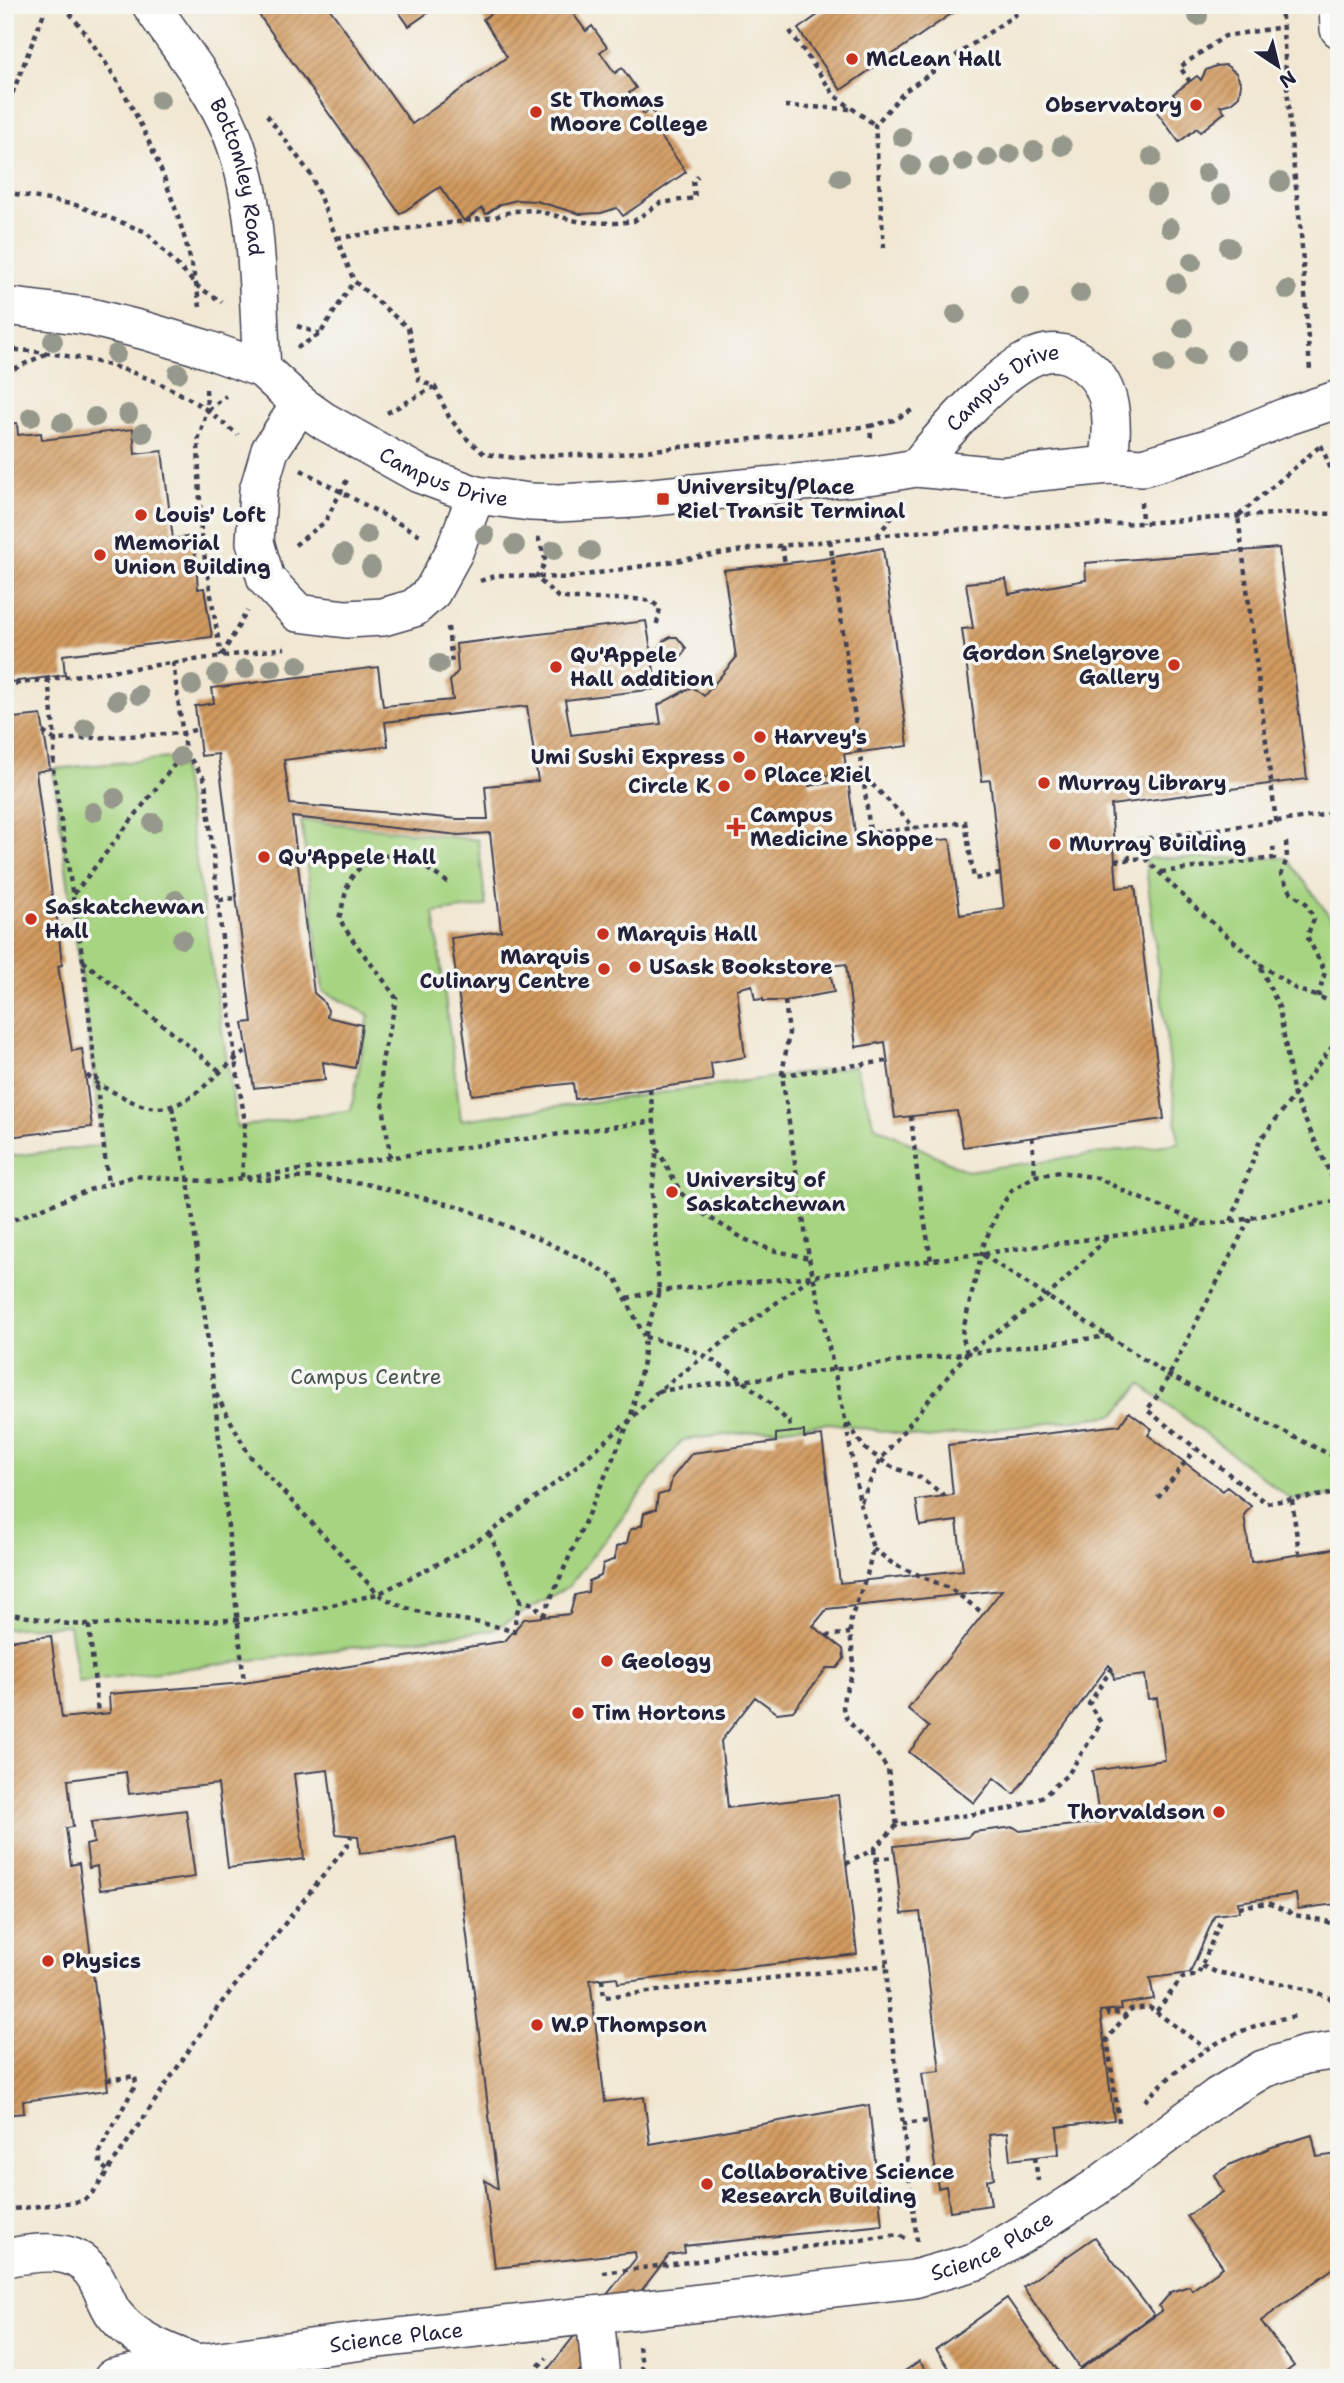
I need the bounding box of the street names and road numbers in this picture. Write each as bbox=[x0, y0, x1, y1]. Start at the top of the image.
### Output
street label: Bottomley Road bbox=[203, 93, 270, 257]
street label: Campus Drive bbox=[940, 339, 1060, 437]
street label: Campus Drive bbox=[374, 440, 510, 513]
street label: Science Place bbox=[927, 2204, 1059, 2288]
street label: Science Place bbox=[328, 2316, 465, 2359]

